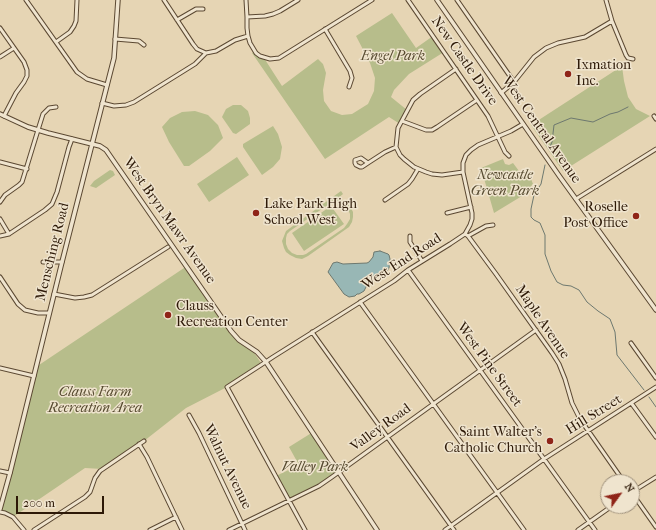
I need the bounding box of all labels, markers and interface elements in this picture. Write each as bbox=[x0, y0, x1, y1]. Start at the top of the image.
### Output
street label: New Castle Drive bbox=[427, 13, 501, 109]
park label: Engel Park bbox=[361, 49, 425, 65]
place label: Ixmation Inc. bbox=[576, 58, 631, 90]
marker: Ixmation Inc. bbox=[563, 69, 573, 79]
street label: West Central Avenue bbox=[498, 73, 584, 187]
street label: West Bryn Mawr Avenue bbox=[119, 155, 219, 287]
park label: Newcastle Green Park bbox=[471, 168, 539, 200]
place label: Lake Park High School West bbox=[264, 197, 357, 230]
place label: Roselle Post Office bbox=[563, 200, 628, 232]
street label: Mensching Road bbox=[33, 201, 73, 303]
marker: Lake Park High School West bbox=[251, 208, 261, 218]
marker: Roselle Post Office bbox=[631, 211, 641, 221]
street label: West End Road bbox=[359, 230, 445, 294]
street label: Maple Avenue bbox=[511, 282, 573, 362]
place label: Clauss Recreation Center bbox=[176, 299, 288, 332]
marker: Clauss Recreation Center bbox=[163, 310, 173, 320]
street label: West Pine Street bbox=[453, 319, 525, 411]
park label: Clauss Farm Recreation Area bbox=[48, 385, 142, 418]
street label: Hill Street bbox=[563, 391, 625, 439]
street label: Valley Road bbox=[347, 400, 415, 456]
street label: Walnut Avenue bbox=[199, 422, 255, 512]
place label: Saint Walter's Catholic Church bbox=[444, 425, 542, 458]
marker: Saint Walter's Catholic Church bbox=[545, 436, 555, 446]
park label: Valley Park bbox=[282, 460, 348, 476]
north arrow bbox=[600, 474, 640, 514]
text: N bbox=[622, 481, 637, 495]
scale bar bbox=[18, 488, 106, 514]
text: 200 m bbox=[23, 496, 55, 510]

